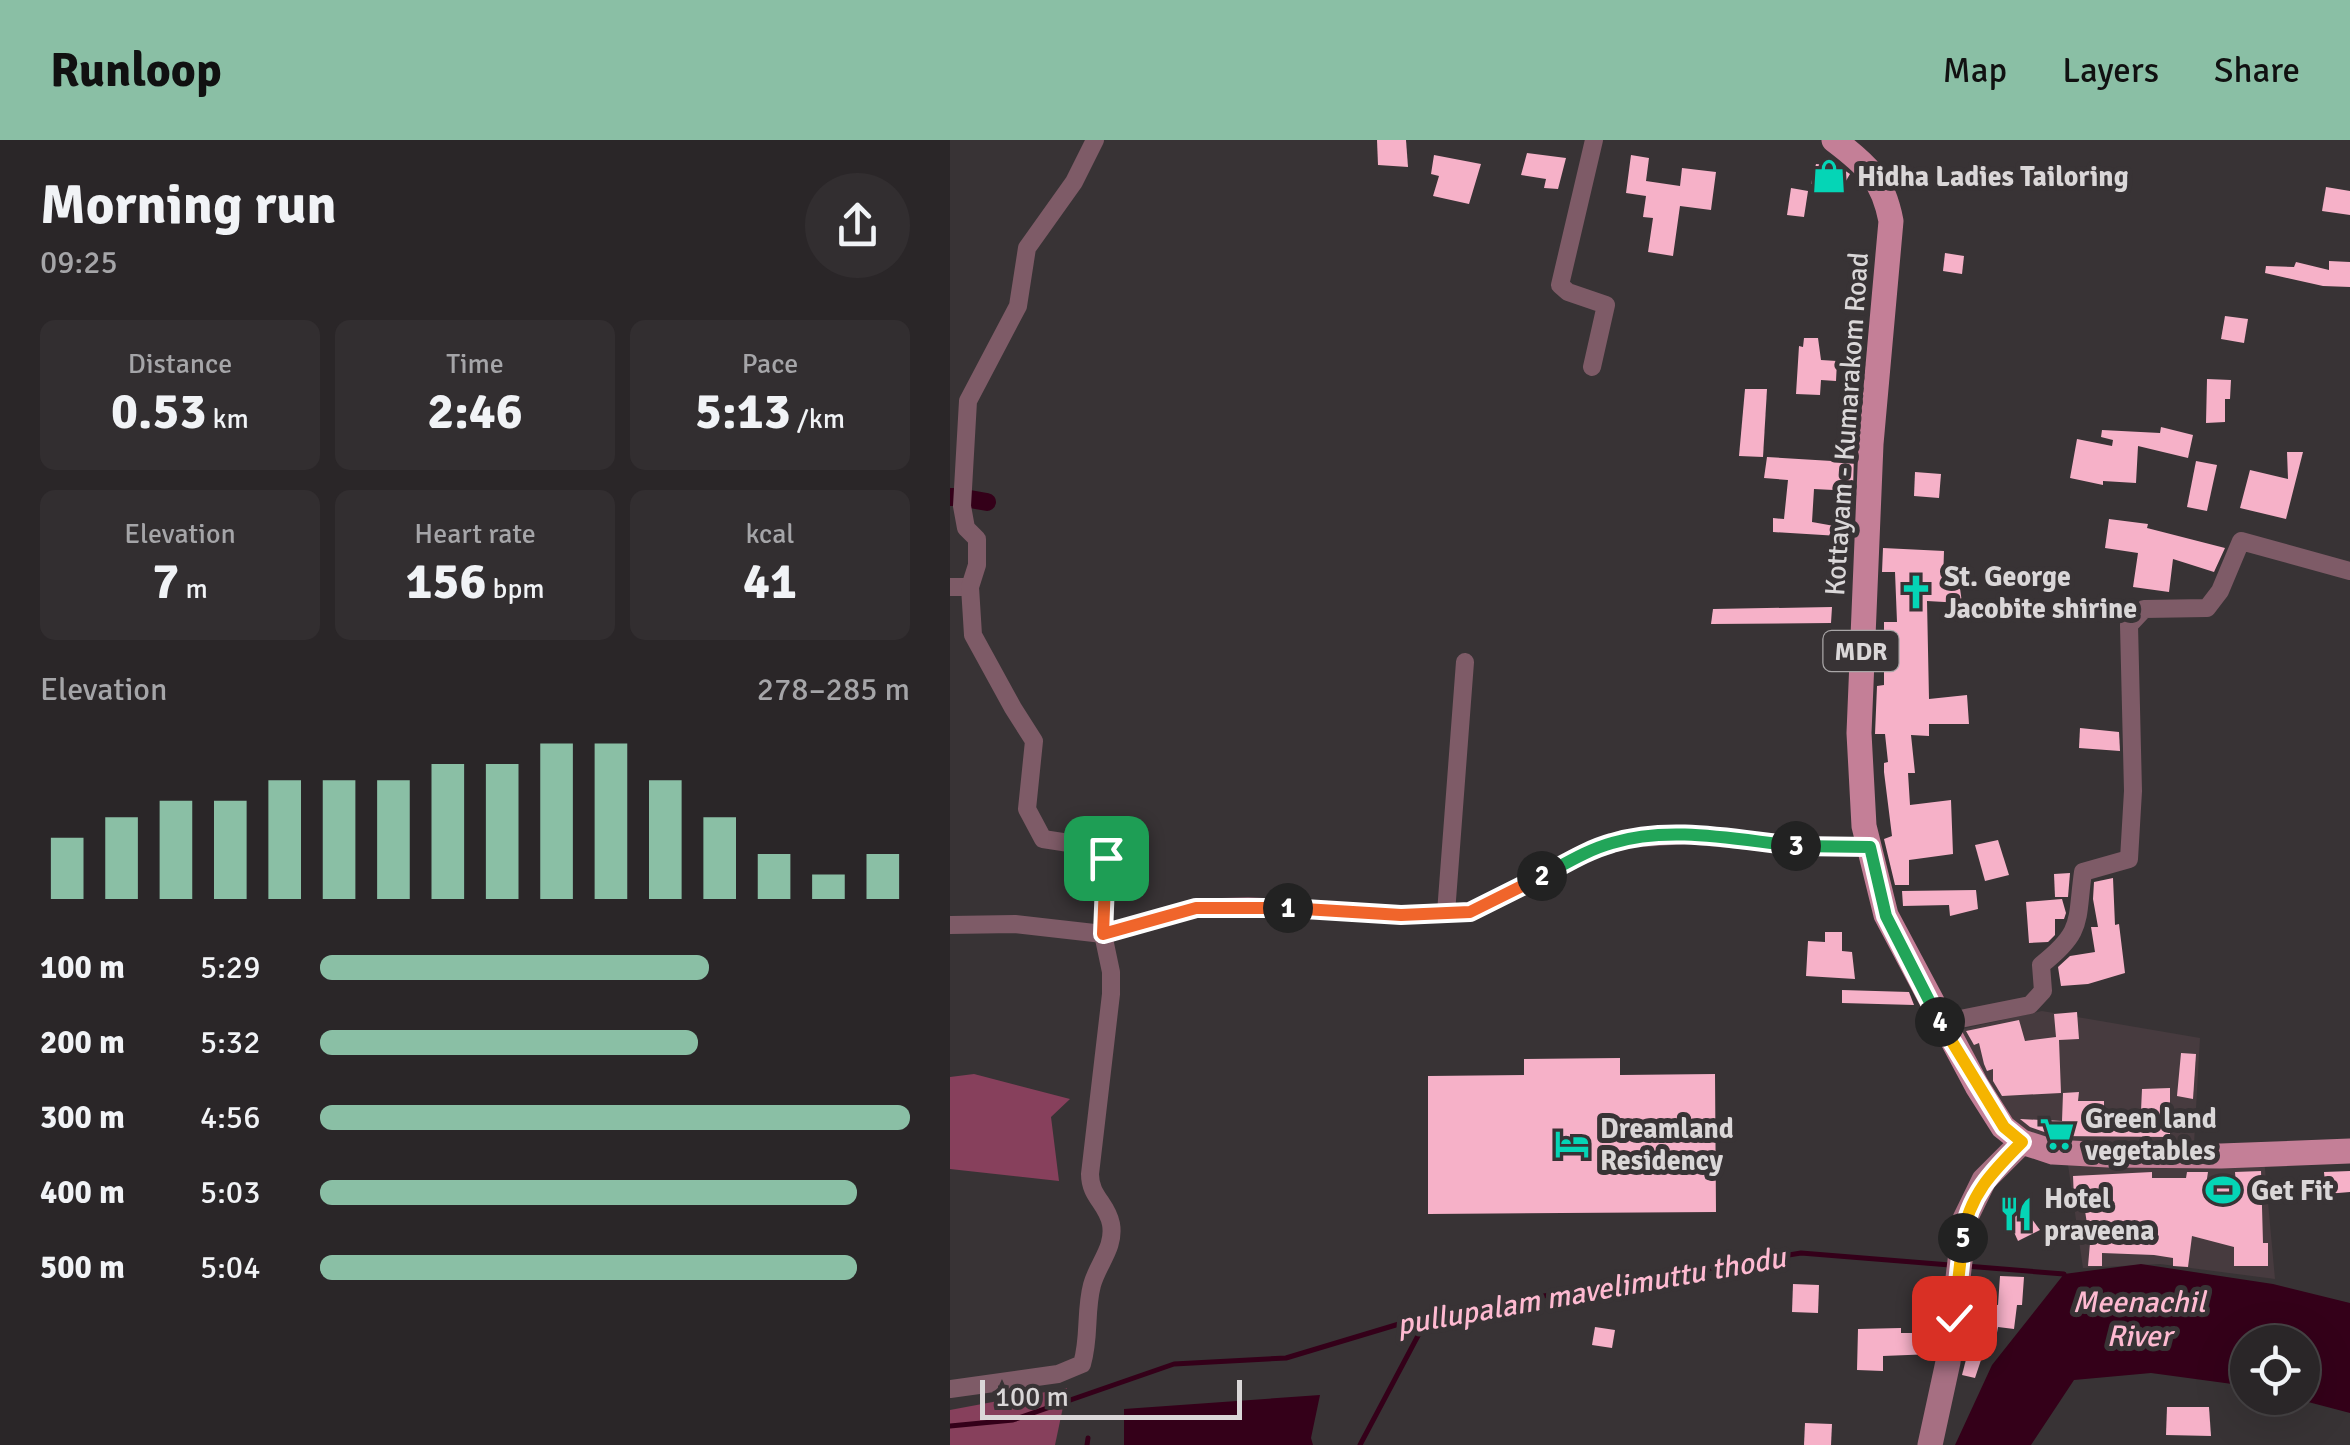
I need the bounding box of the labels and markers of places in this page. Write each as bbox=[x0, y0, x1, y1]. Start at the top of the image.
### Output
shop icon: Hidha Ladies Tailoring bbox=[1810, 157, 1848, 195]
place label: Hidha Ladies Tailoring bbox=[1857, 160, 2129, 194]
place label: St. George Jacobite shirine bbox=[1944, 560, 2137, 626]
church icon: St. George Jacobite shirine bbox=[1897, 573, 1935, 611]
pin bbox=[1064, 816, 1149, 901]
pin: 3 bbox=[1771, 821, 1821, 871]
pin: 2 bbox=[1517, 851, 1567, 901]
pin: 1 bbox=[1263, 883, 1313, 933]
pin: 4 bbox=[1915, 997, 1965, 1047]
place label: Green land vegetables bbox=[2084, 1102, 2217, 1168]
place label: Dreamland Residency bbox=[1600, 1112, 1734, 1178]
supermarket icon: Green land vegetables bbox=[2038, 1115, 2076, 1153]
hotel icon: Dreamland Residency bbox=[1553, 1125, 1591, 1163]
sports icon: Get Fit bbox=[2204, 1171, 2242, 1209]
place label: Get Fit bbox=[2251, 1174, 2334, 1208]
place label: Hotel praveena bbox=[2044, 1182, 2155, 1248]
restaurant icon: Hotel praveena bbox=[1997, 1195, 2035, 1233]
pin: 5 bbox=[1938, 1213, 1988, 1263]
pin bbox=[1912, 1276, 1997, 1361]

